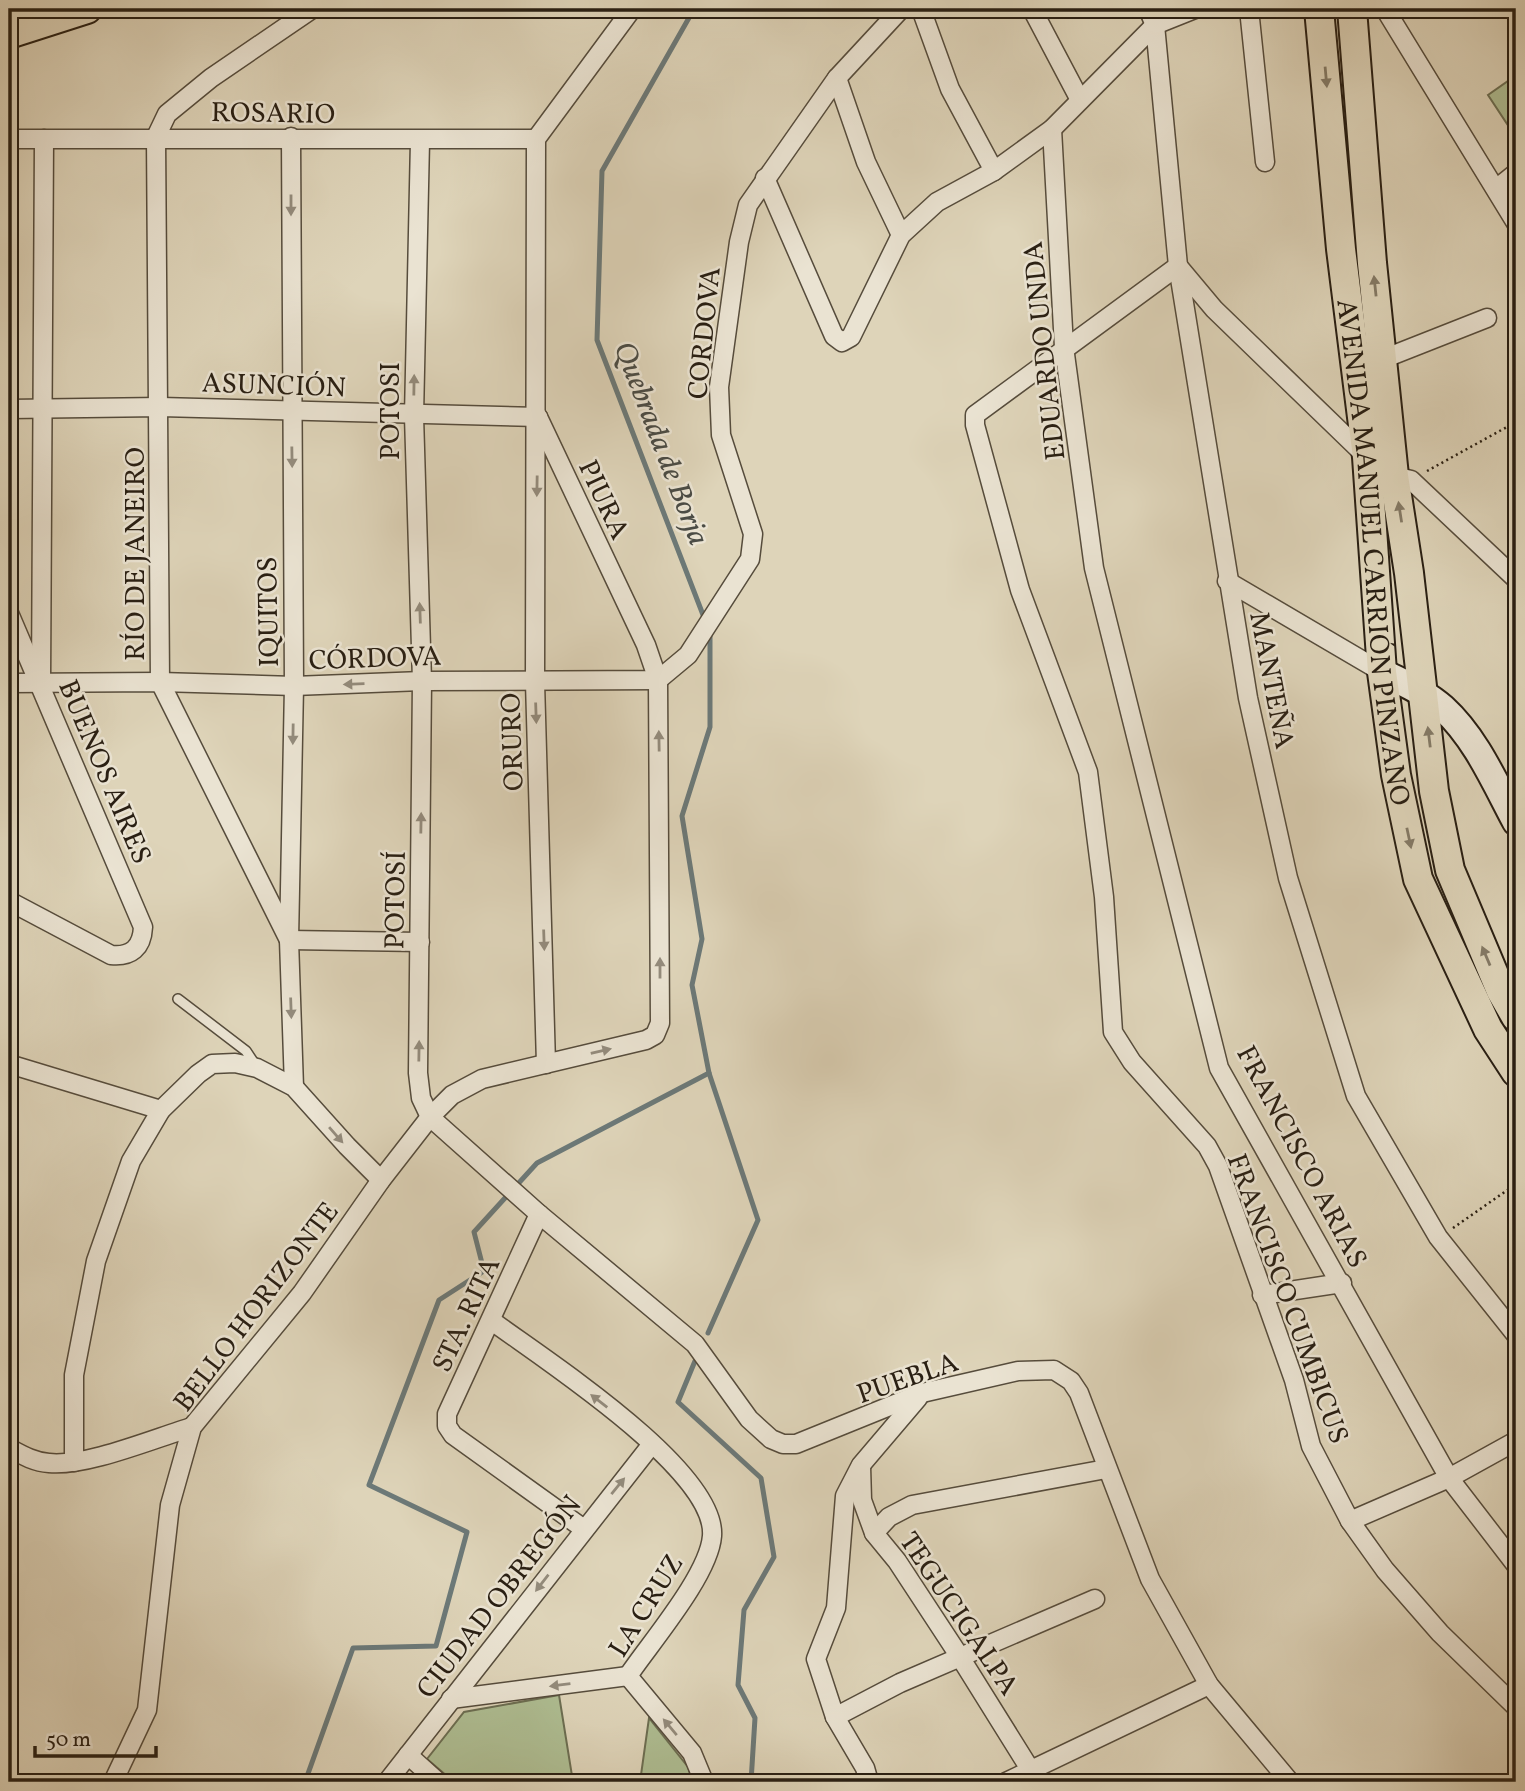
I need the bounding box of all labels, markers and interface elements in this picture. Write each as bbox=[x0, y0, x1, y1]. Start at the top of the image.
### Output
one-way arrow bbox=[1321, 66, 1332, 88]
street label: ROSARIO bbox=[210, 94, 335, 135]
one-way arrow bbox=[285, 195, 297, 217]
street label: EDUARDO UNDA bbox=[1015, 239, 1076, 462]
street label: CORDOVA bbox=[679, 265, 732, 401]
one-way arrow bbox=[1369, 274, 1380, 296]
street label: AVENIDA MANUEL CARRIÓN PINZANO bbox=[1325, 297, 1419, 809]
water label: Quebrada de Borja bbox=[602, 336, 718, 552]
street label: POTOSI bbox=[372, 362, 411, 460]
street label: ASUNCIÓN bbox=[201, 364, 347, 409]
one-way arrow bbox=[409, 374, 420, 396]
street label: RÍO DE JANEIRO bbox=[117, 447, 156, 661]
one-way arrow bbox=[286, 447, 298, 469]
street label: PIURA bbox=[567, 454, 638, 547]
one-way arrow bbox=[531, 475, 543, 497]
one-way arrow bbox=[1394, 501, 1405, 523]
street label: IQUITOS bbox=[249, 556, 290, 668]
one-way arrow bbox=[414, 602, 426, 624]
street label: MANTEÑA bbox=[1238, 609, 1303, 753]
street label: CÓRDOVA bbox=[308, 638, 442, 681]
street label: BUENOS AIRES bbox=[47, 674, 160, 870]
one-way arrow bbox=[343, 678, 365, 689]
street label: ORURO bbox=[492, 692, 535, 792]
one-way arrow bbox=[531, 702, 542, 724]
one-way arrow bbox=[288, 723, 299, 745]
one-way arrow bbox=[1423, 726, 1434, 748]
one-way arrow bbox=[653, 730, 665, 752]
one-way arrow bbox=[415, 812, 427, 834]
one-way arrow bbox=[1404, 827, 1415, 849]
street label: POTOSÍ bbox=[376, 850, 417, 950]
one-way arrow bbox=[538, 930, 550, 952]
one-way arrow bbox=[1481, 945, 1492, 966]
one-way arrow bbox=[654, 957, 666, 979]
one-way arrow bbox=[286, 997, 297, 1019]
one-way arrow bbox=[413, 1039, 425, 1061]
street label: FRANCISCO ARIAS bbox=[1226, 1039, 1376, 1275]
one-way arrow bbox=[590, 1045, 612, 1056]
one-way arrow bbox=[328, 1126, 343, 1143]
street label: FRANCISCO CUMBICUS bbox=[1216, 1148, 1357, 1449]
street label: BELLO HORIZONTE bbox=[165, 1194, 349, 1421]
street label: STA. RITA bbox=[424, 1251, 511, 1379]
street label: PUEBLA bbox=[852, 1344, 964, 1415]
one-way arrow bbox=[591, 1393, 609, 1408]
one-way arrow bbox=[610, 1478, 625, 1495]
street label: CIUDAD OBREGÓN bbox=[408, 1488, 592, 1707]
street label: TEGUCIGALPA bbox=[889, 1525, 1027, 1704]
street label: LA CRUZ bbox=[600, 1547, 694, 1665]
one-way arrow bbox=[534, 1573, 549, 1591]
one-way arrow bbox=[549, 1679, 571, 1690]
scale bar bbox=[35, 1714, 156, 1758]
one-way arrow bbox=[663, 1718, 678, 1735]
text: 50 m bbox=[46, 1726, 91, 1755]

